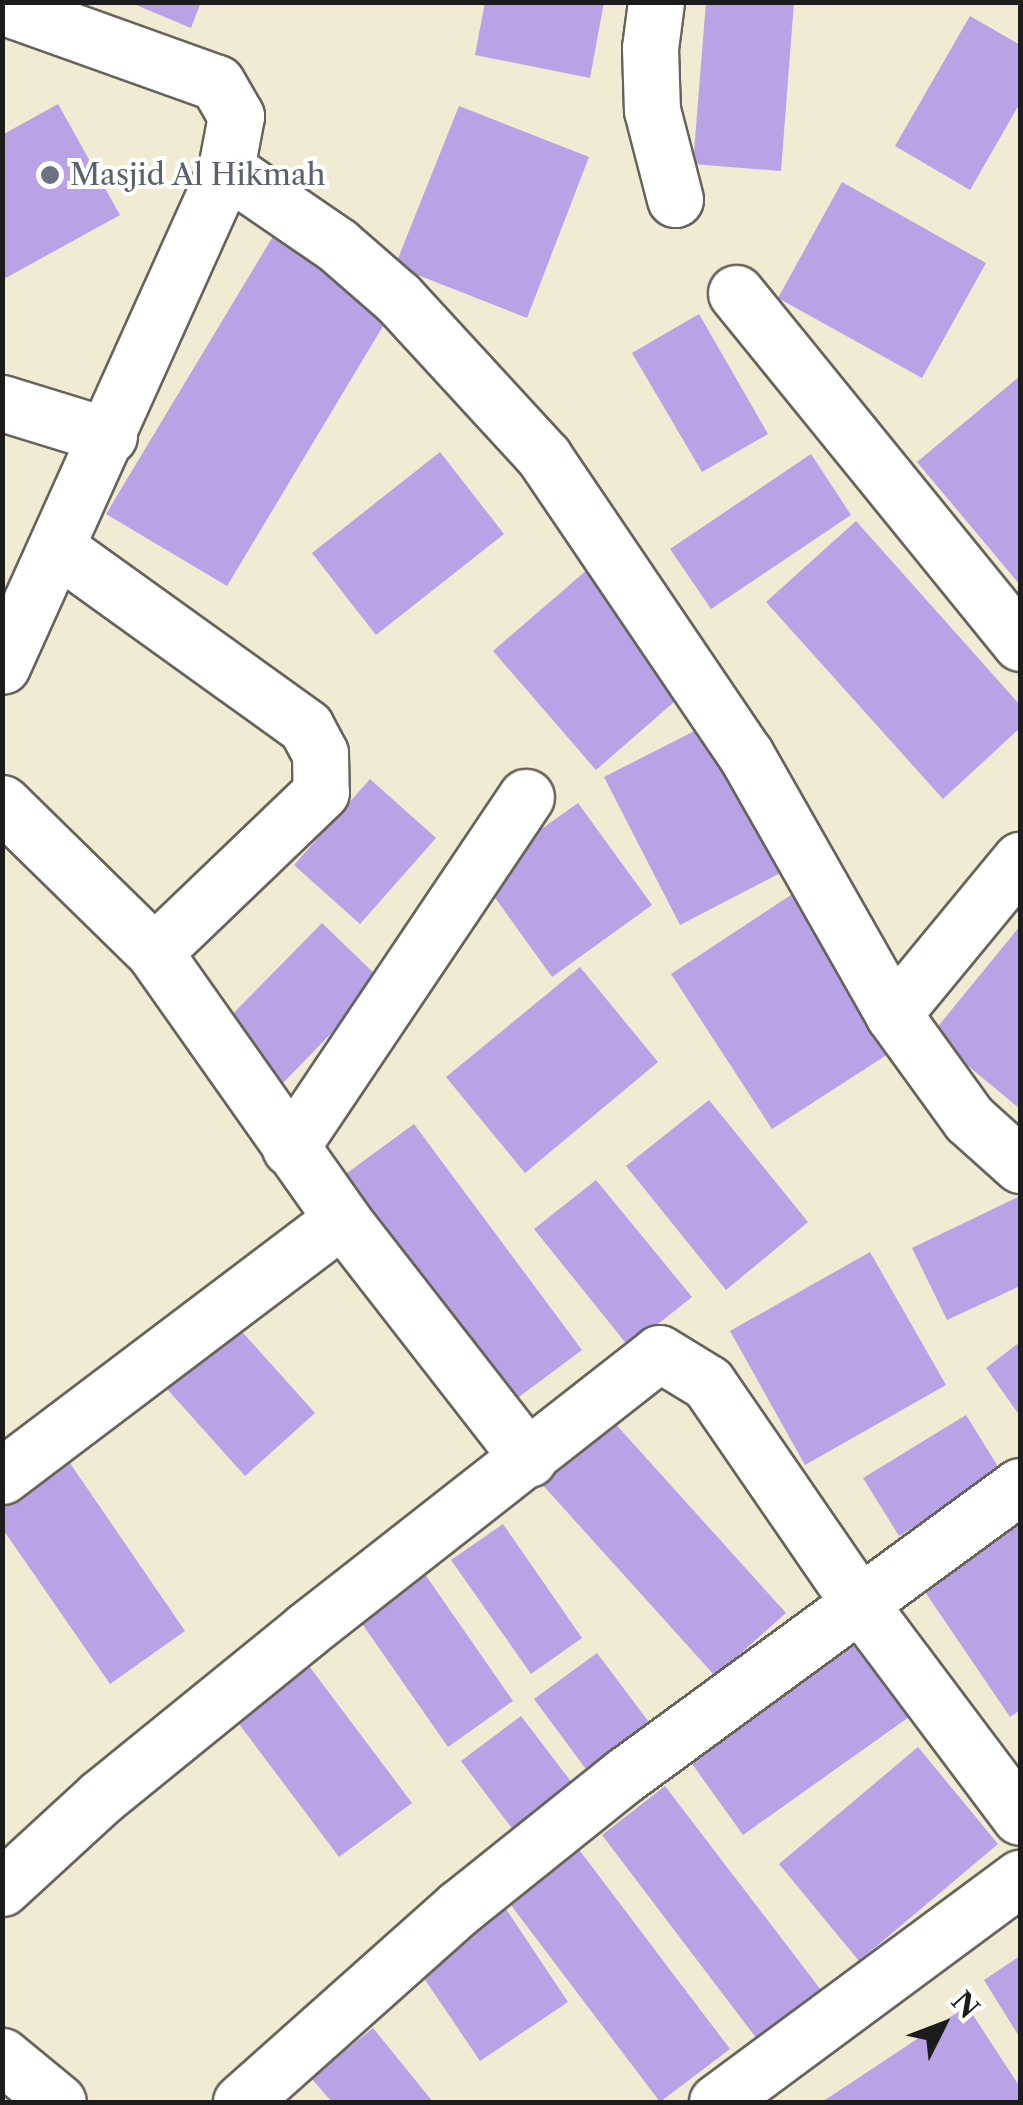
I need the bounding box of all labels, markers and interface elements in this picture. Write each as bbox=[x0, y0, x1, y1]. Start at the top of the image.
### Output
place label: Masjid Al Hikmah bbox=[70, 157, 327, 193]
marker: Masjid Al Hikmah bbox=[39, 164, 61, 186]
north arrow bbox=[893, 1975, 993, 2075]
text: N bbox=[945, 1985, 986, 2025]

